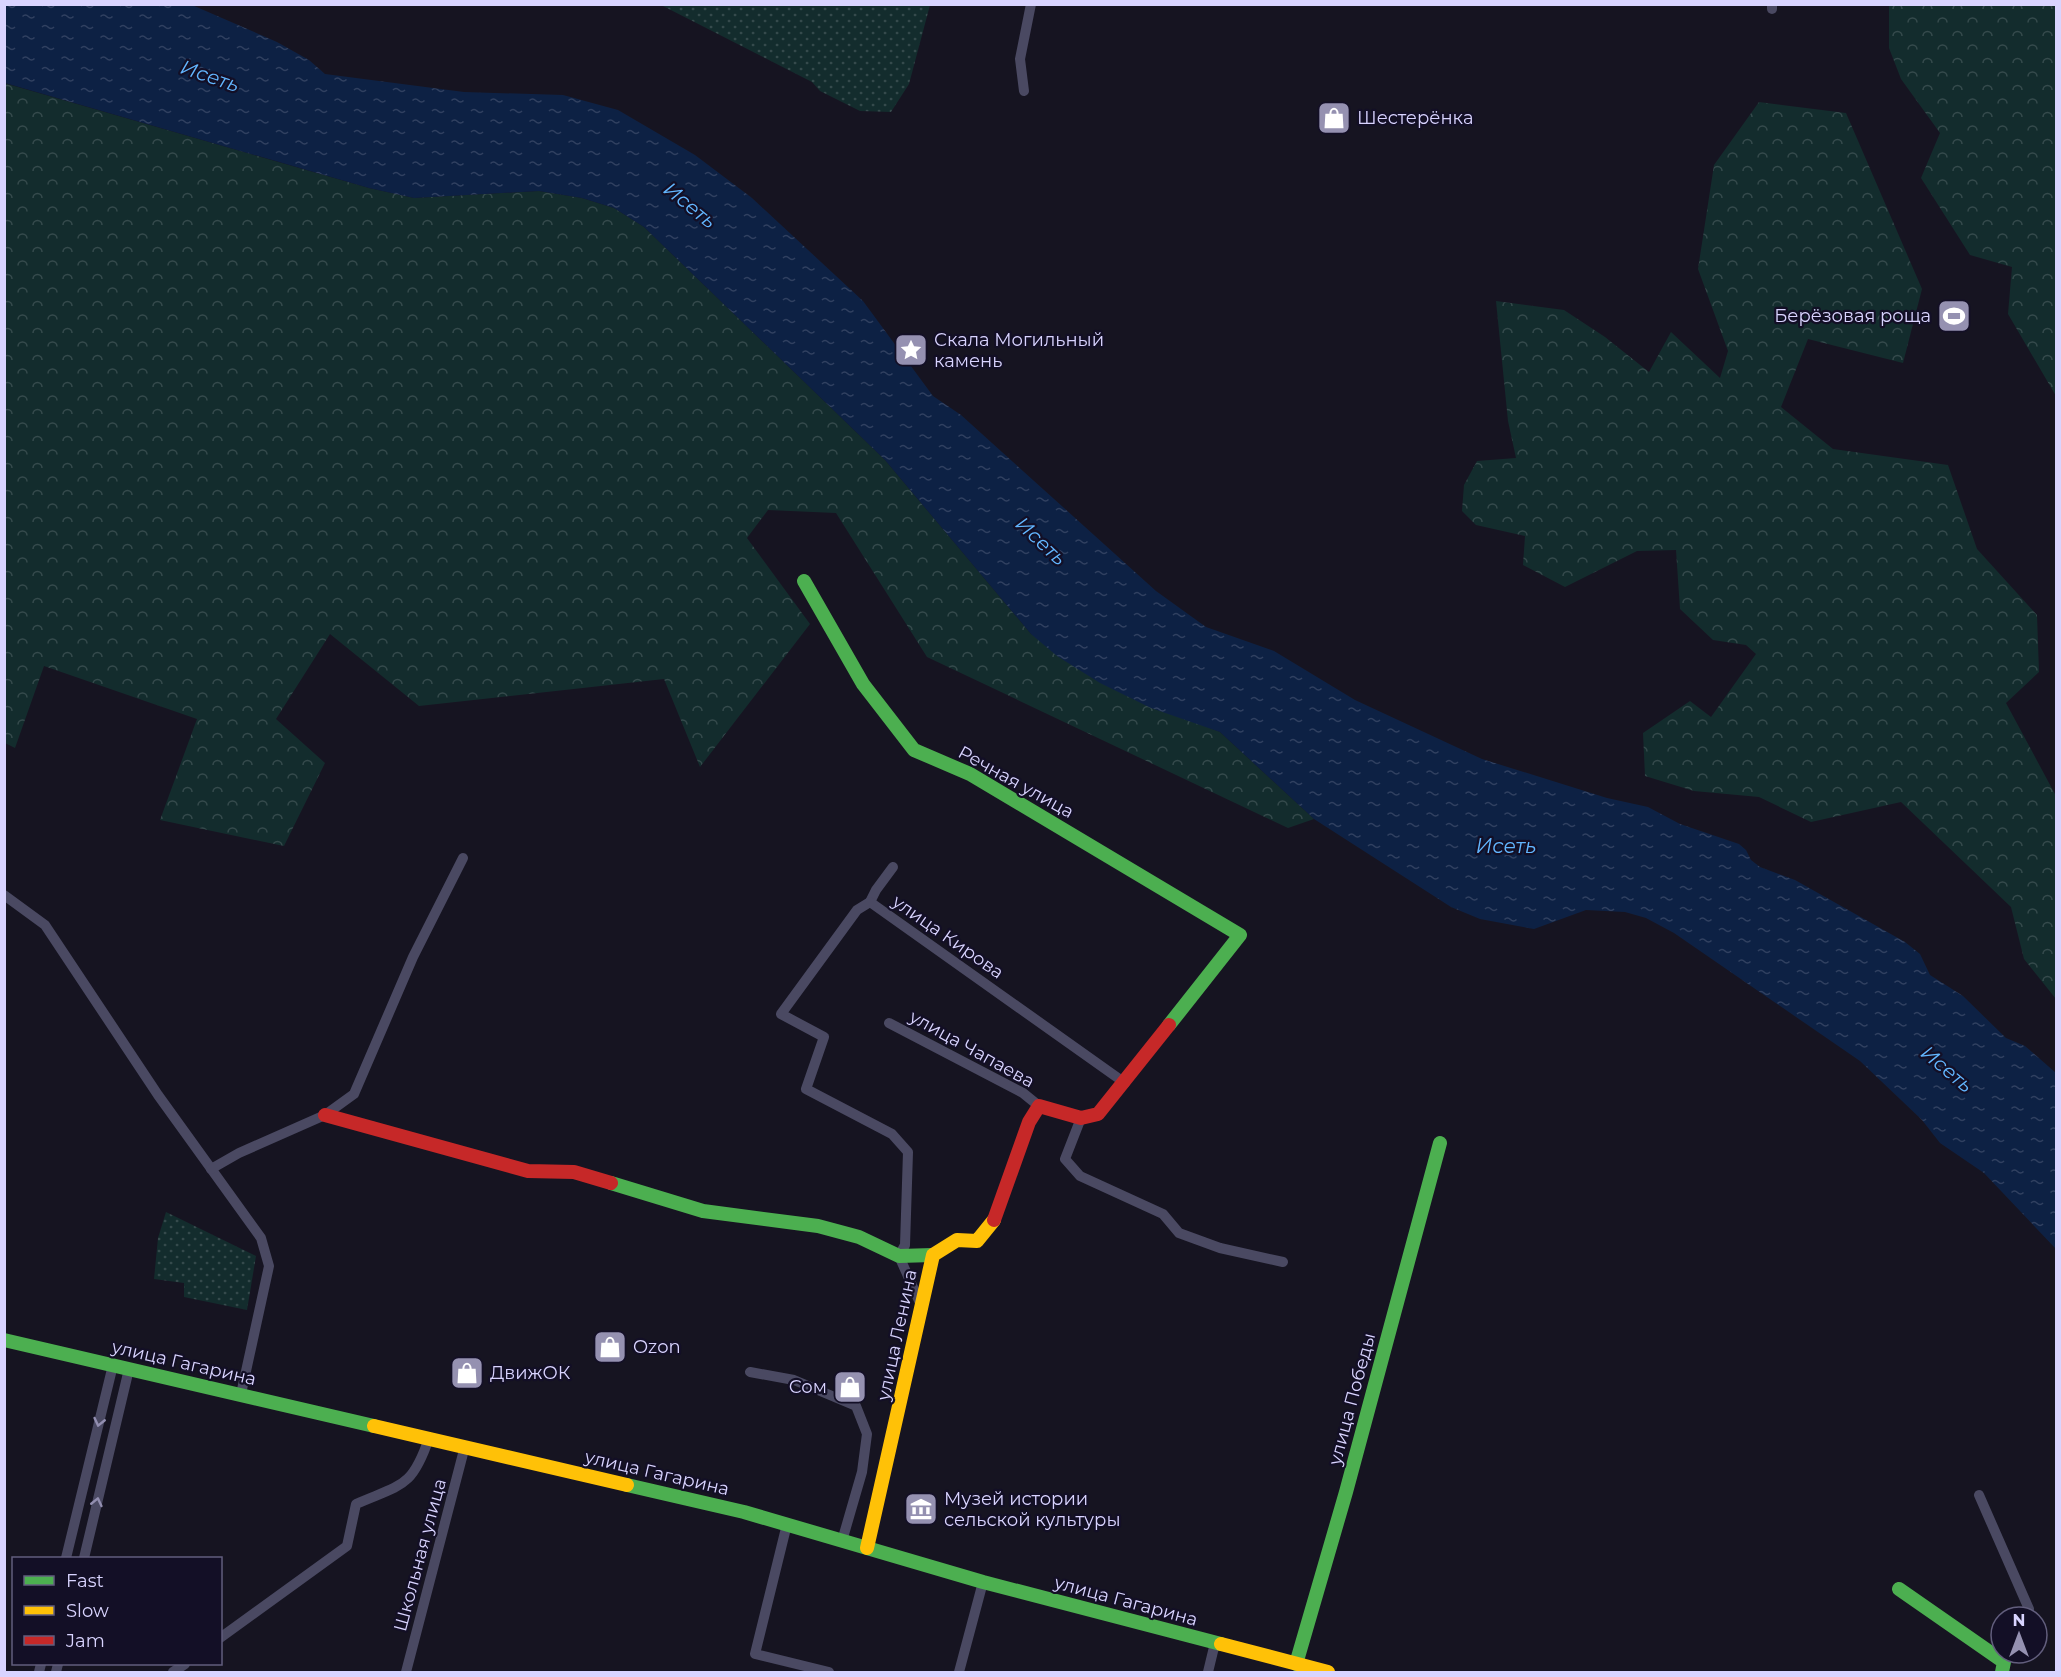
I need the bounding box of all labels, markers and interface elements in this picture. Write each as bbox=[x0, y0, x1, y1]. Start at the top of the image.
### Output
water label: Исеть bbox=[177, 55, 243, 97]
shop icon: Шестерёнка bbox=[1316, 100, 1352, 136]
place label: Шестерёнка bbox=[1357, 107, 1473, 129]
water label: Исеть bbox=[659, 177, 721, 233]
sports icon: Берёзовая роща bbox=[1936, 298, 1972, 334]
place label: Берёзовая роща bbox=[1774, 305, 1931, 327]
place label: Скала Могильный камень bbox=[934, 329, 1104, 372]
place icon: Скала Могильный камень bbox=[893, 332, 929, 368]
water label: Исеть bbox=[1011, 512, 1071, 570]
street label: Речная улица bbox=[954, 741, 1078, 823]
water label: Исеть bbox=[1476, 834, 1536, 858]
street label: улица Кирова bbox=[887, 890, 1008, 984]
street label: улица Чапаева bbox=[905, 1005, 1038, 1092]
water label: Исеть bbox=[1916, 1040, 1978, 1098]
street label: улица Ленина bbox=[872, 1267, 922, 1403]
shop icon: Ozon bbox=[592, 1329, 628, 1365]
street label: улица Победы bbox=[1324, 1331, 1380, 1468]
street label: улица Гагарина bbox=[109, 1335, 258, 1390]
place label: Ozon bbox=[633, 1336, 681, 1358]
shop icon: ДвижОК bbox=[449, 1355, 485, 1391]
place label: ДвижОК bbox=[490, 1362, 571, 1384]
shop icon: Сом bbox=[832, 1369, 868, 1405]
place label: Сом bbox=[789, 1376, 827, 1398]
one-way arrow bbox=[94, 1417, 107, 1427]
street label: улица Гагарина bbox=[582, 1445, 731, 1500]
street label: Школьная улица bbox=[389, 1476, 451, 1634]
place label: Музей истории сельской культуры bbox=[944, 1488, 1121, 1531]
museum icon: Музей истории сельской культуры bbox=[903, 1491, 939, 1527]
one-way arrow bbox=[90, 1497, 103, 1507]
legend bbox=[12, 1557, 222, 1665]
text: Fast bbox=[66, 1570, 104, 1592]
street label: улица Гагарина bbox=[1051, 1571, 1200, 1631]
text: Slow bbox=[66, 1600, 109, 1622]
north arrow bbox=[1989, 1605, 2049, 1665]
text: N bbox=[2013, 1611, 2025, 1630]
text: Jam bbox=[65, 1630, 105, 1652]

